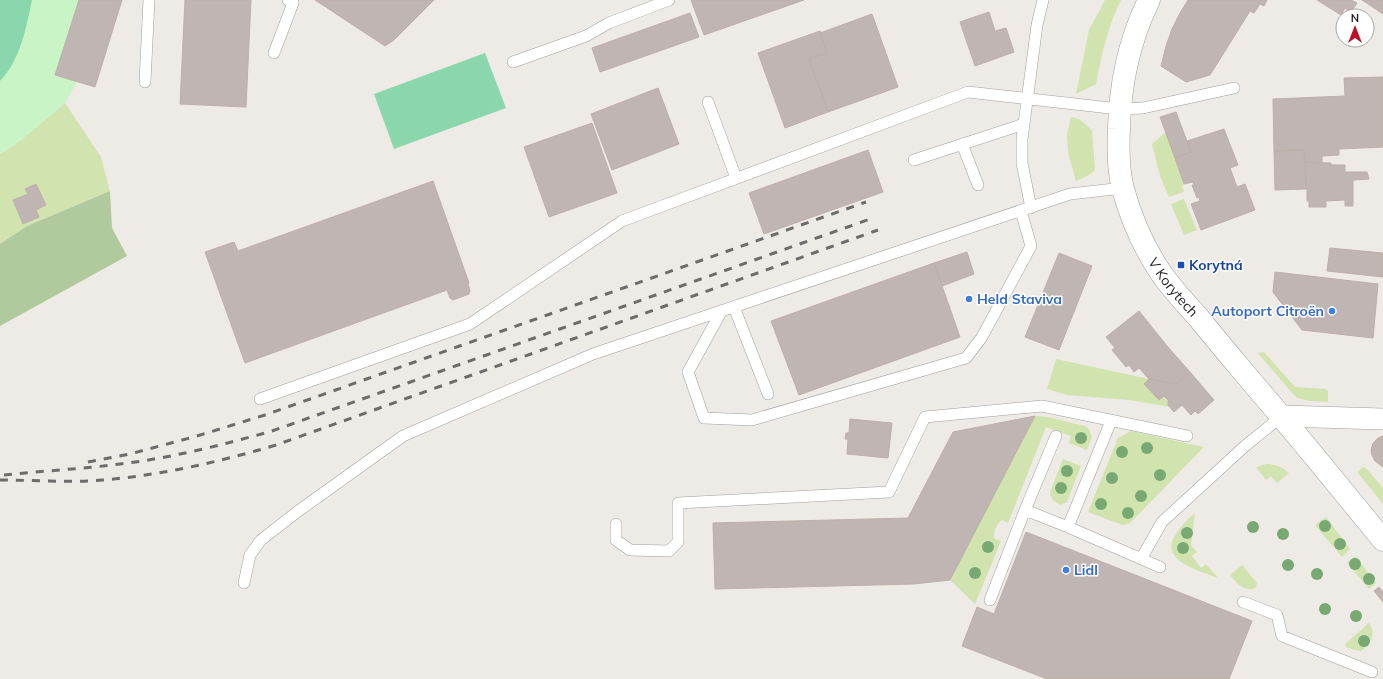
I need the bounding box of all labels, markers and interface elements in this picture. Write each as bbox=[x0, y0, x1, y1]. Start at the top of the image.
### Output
north arrow bbox=[1335, 8, 1375, 48]
text: N bbox=[1351, 11, 1359, 25]
street label: V Korytech bbox=[1144, 254, 1202, 321]
place label: Korytná bbox=[1189, 256, 1243, 274]
marker: Korytná bbox=[1176, 260, 1186, 270]
place label: Held Staviva bbox=[977, 290, 1062, 308]
marker: Held Staviva bbox=[964, 294, 974, 304]
place label: Autoport Citroën bbox=[1211, 302, 1324, 320]
marker: Autoport Citroën bbox=[1327, 306, 1337, 316]
place label: Lidl bbox=[1074, 561, 1098, 579]
marker: Lidl bbox=[1061, 565, 1071, 575]

